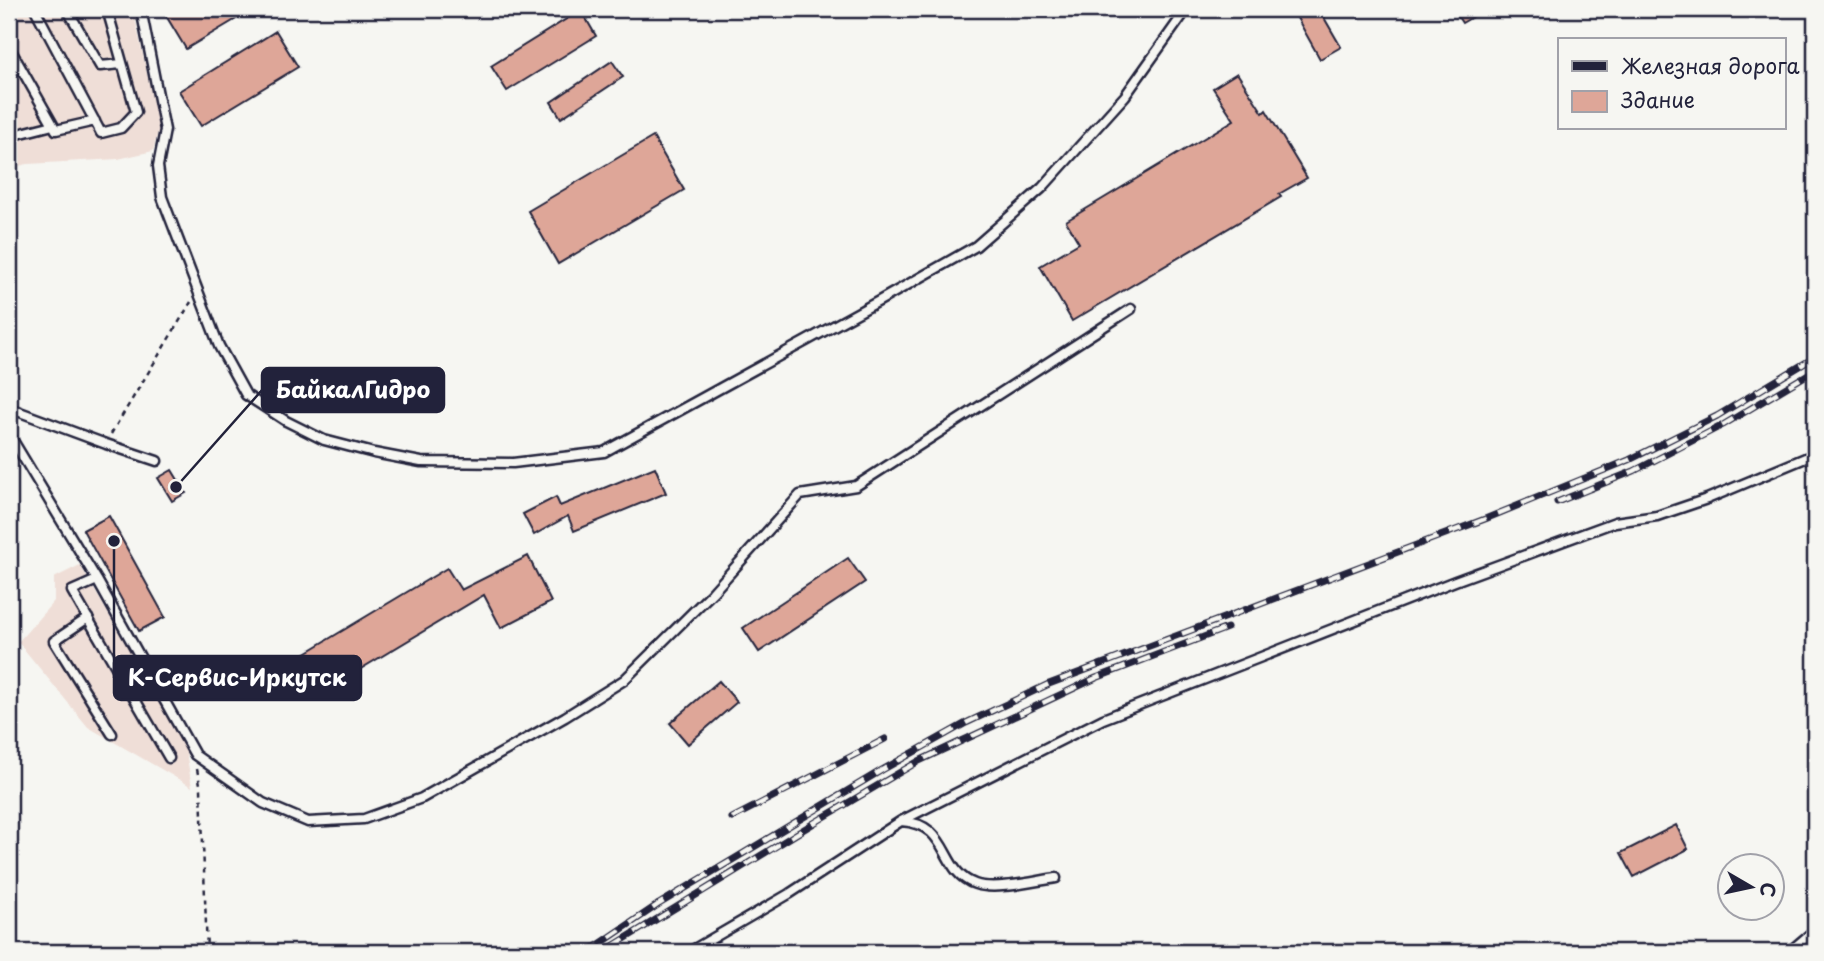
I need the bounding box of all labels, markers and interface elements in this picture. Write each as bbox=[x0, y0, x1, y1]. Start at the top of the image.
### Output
legend bbox=[1558, 38, 1786, 130]
text: Железная дорога bbox=[1621, 49, 1799, 81]
text: Здание bbox=[1621, 83, 1695, 115]
callout: БайкалГидро bbox=[262, 368, 444, 412]
text: БайкалГидро bbox=[276, 371, 431, 406]
callout: К-Сервис-Иркутск bbox=[114, 656, 361, 700]
text: К-Сервис-Иркутск bbox=[128, 659, 347, 694]
north arrow bbox=[1716, 852, 1786, 922]
text: С bbox=[1754, 881, 1784, 899]

